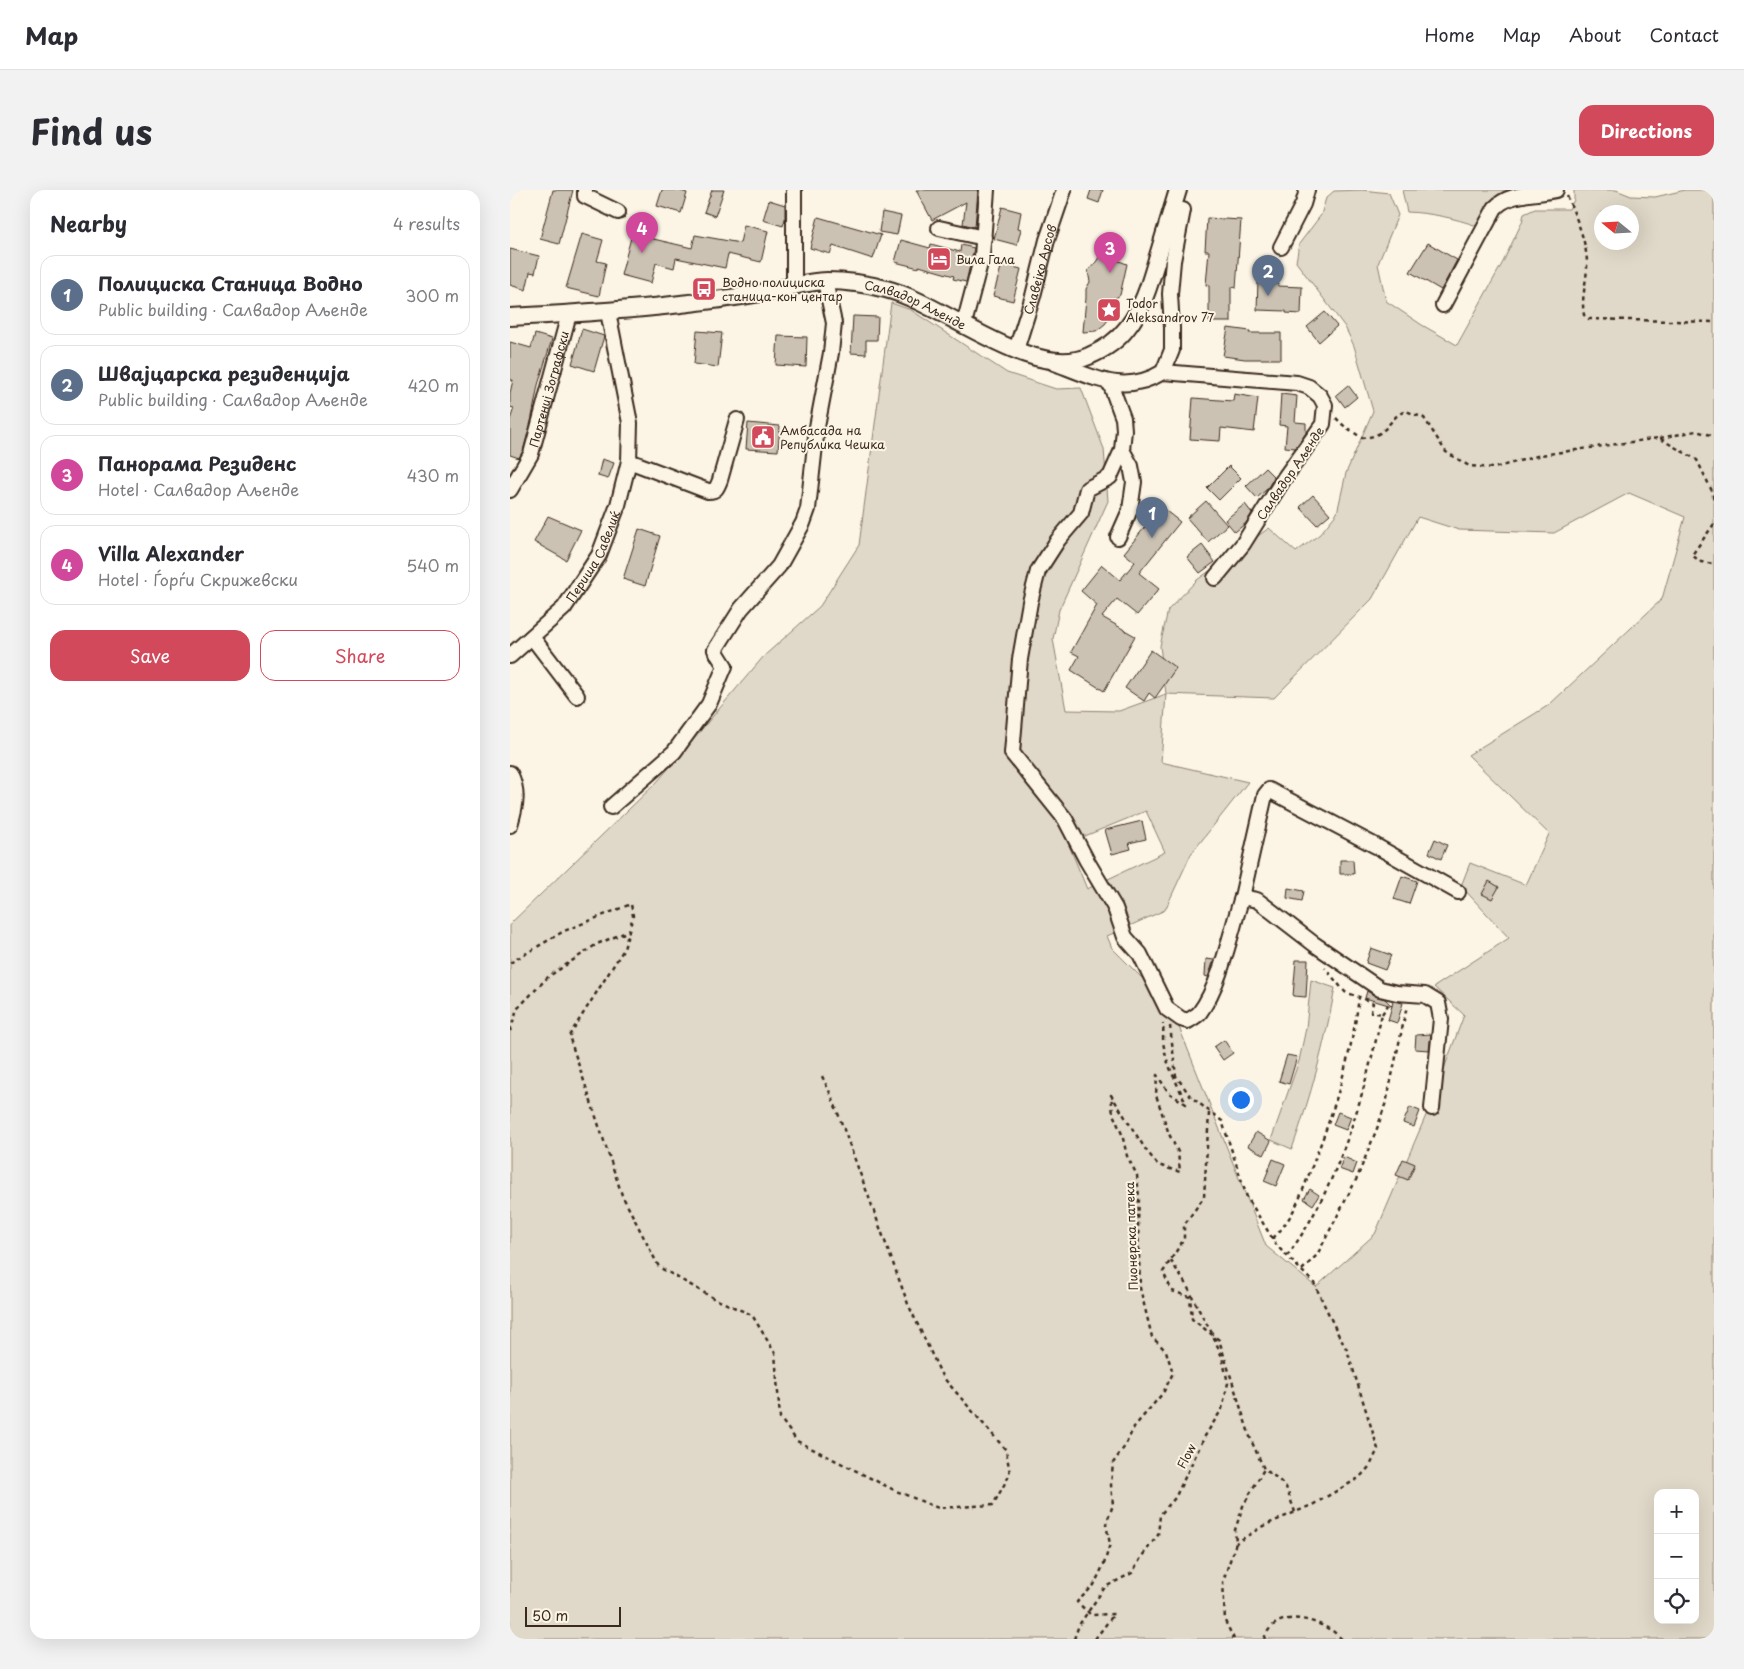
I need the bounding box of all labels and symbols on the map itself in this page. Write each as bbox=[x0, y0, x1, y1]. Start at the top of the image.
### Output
north arrow bbox=[1594, 205, 1639, 250]
pin: 4 bbox=[626, 212, 658, 253]
street label: Славејко Арсов bbox=[1019, 222, 1061, 317]
pin: 3 bbox=[1094, 232, 1126, 273]
hotel icon: Вила Гала bbox=[926, 246, 952, 272]
place label: Вила Гала bbox=[956, 250, 1015, 268]
pin: 2 bbox=[1252, 255, 1284, 296]
place label: Водно полициска станица-кон центар bbox=[722, 273, 843, 305]
street label: Салвадор Аљенде bbox=[863, 275, 970, 334]
bus stop icon: Водно полициска станица-кон центар bbox=[691, 276, 717, 302]
place label: Todor Aleksandrov 77 bbox=[1126, 294, 1215, 326]
place icon: Todor Aleksandrov 77 bbox=[1096, 297, 1122, 323]
street label: Партениј Зографски bbox=[524, 329, 573, 449]
place label: Амбасада на Република Чешка bbox=[780, 421, 885, 453]
street label: Салвадор Аљенде bbox=[1252, 422, 1328, 523]
public building icon: Амбасада на Република Чешка bbox=[750, 424, 776, 450]
pin: 1 bbox=[1136, 497, 1168, 538]
street label: Периша Савелиќ bbox=[561, 507, 624, 606]
your location bbox=[1228, 1087, 1254, 1113]
street label: Пионерска патека bbox=[1120, 1181, 1142, 1291]
street label: Flow bbox=[1172, 1440, 1200, 1472]
scale bar bbox=[525, 1604, 621, 1627]

